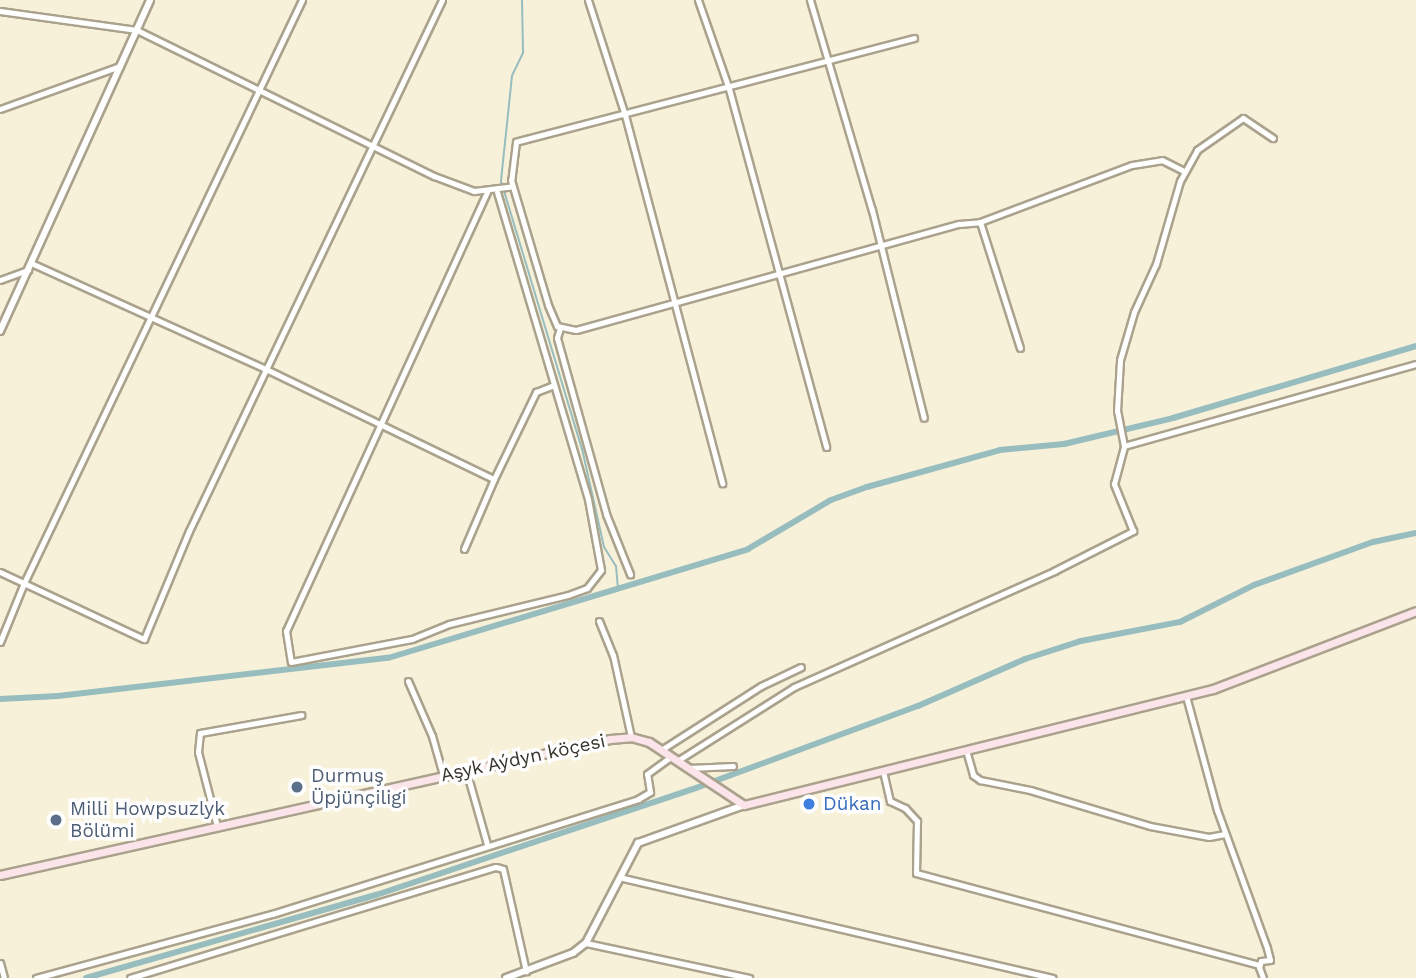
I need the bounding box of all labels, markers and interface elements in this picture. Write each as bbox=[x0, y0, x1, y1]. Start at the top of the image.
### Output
street label: Aşyk Aýdyn köçesi bbox=[438, 729, 608, 787]
place label: Durmuş Üpjünçiligi bbox=[311, 765, 407, 809]
marker: Durmuş Üpjünçiligi bbox=[289, 779, 305, 795]
place label: Dükan bbox=[823, 793, 882, 815]
marker: Dükan bbox=[801, 796, 817, 812]
place label: Milli Howpsuzlyk Bölümi bbox=[70, 798, 225, 842]
marker: Milli Howpsuzlyk Bölümi bbox=[48, 812, 64, 828]

